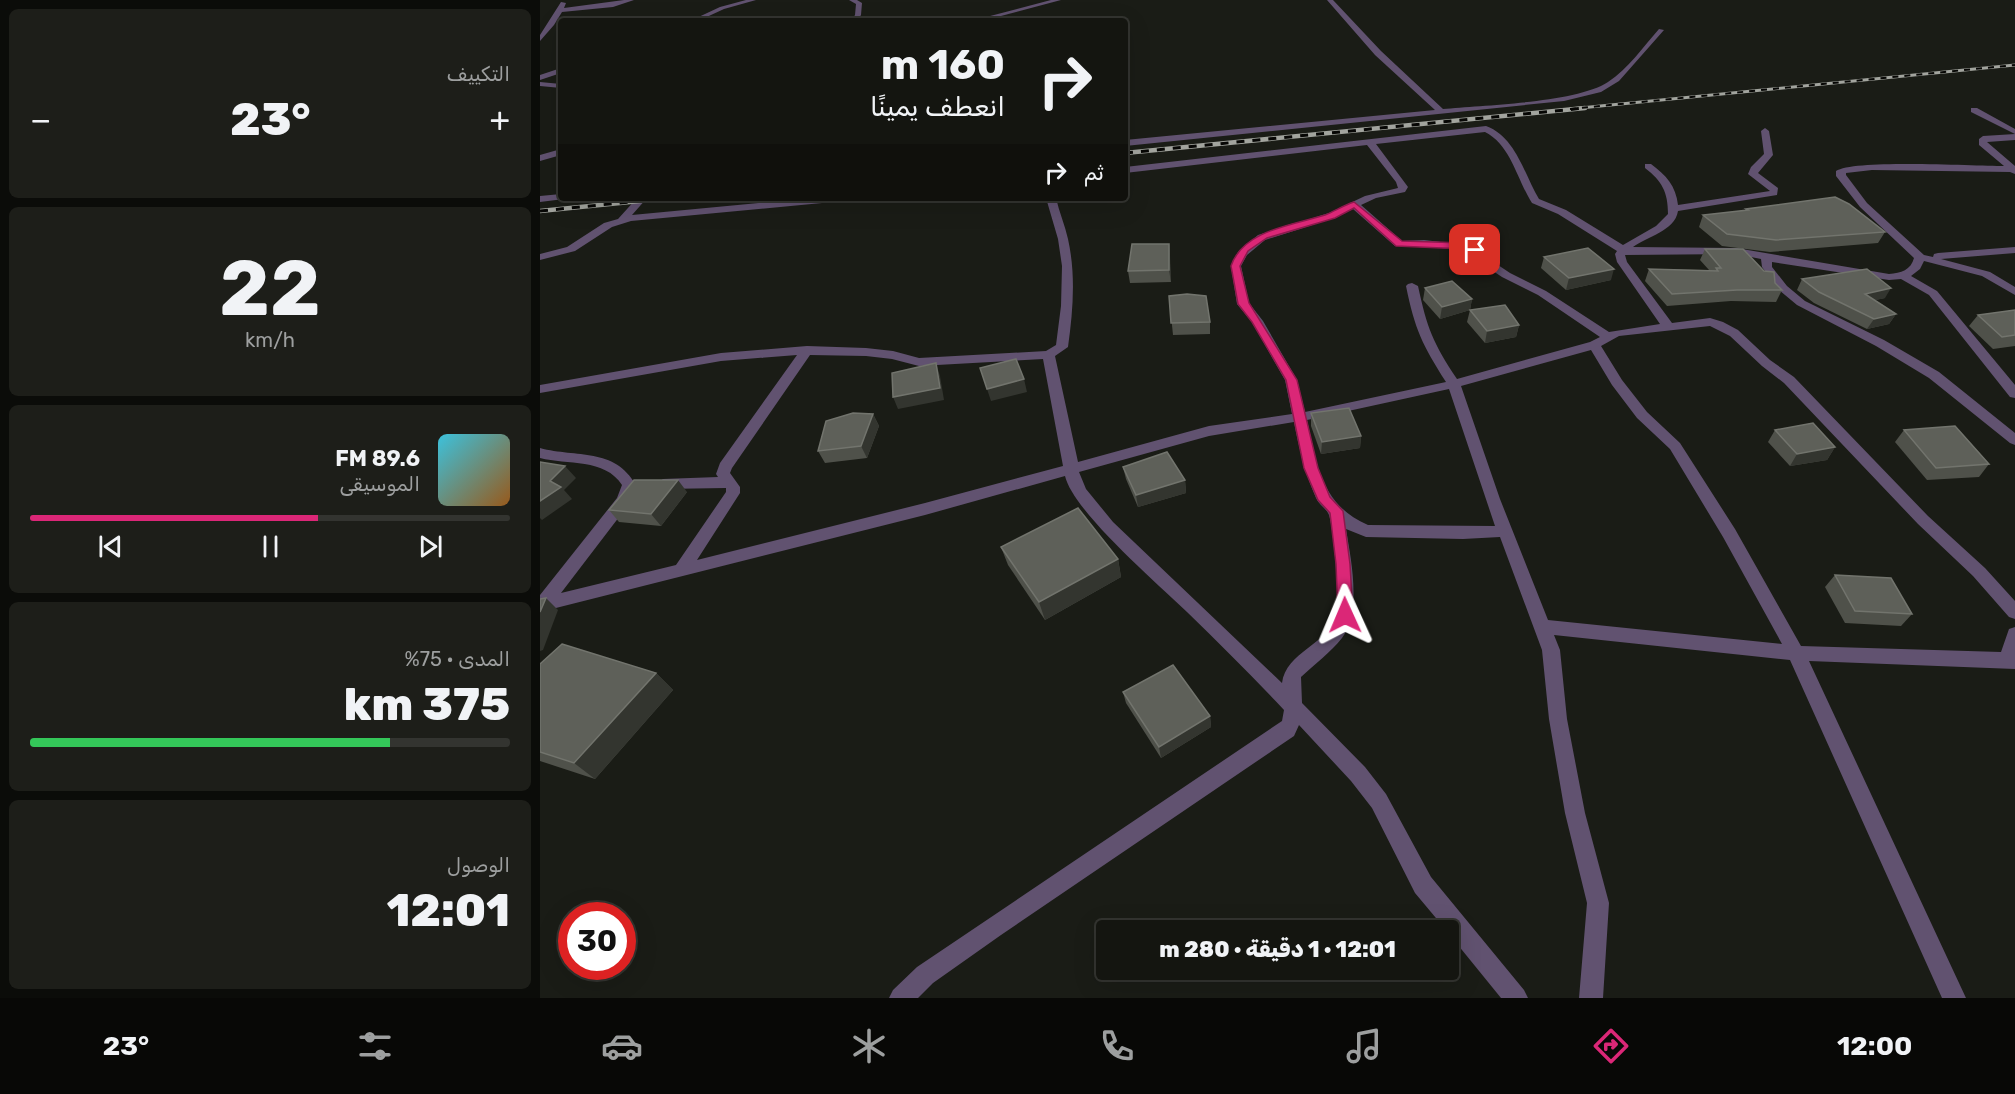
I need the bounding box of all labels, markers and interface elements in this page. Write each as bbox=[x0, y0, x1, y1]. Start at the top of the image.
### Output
text: 160 m bbox=[881, 40, 1005, 90]
icon: right bbox=[1026, 42, 1104, 120]
text: التكييف bbox=[447, 62, 510, 86]
text: انعطف يمينًا bbox=[870, 91, 1005, 123]
text: 23° bbox=[230, 93, 311, 146]
text: − bbox=[30, 100, 51, 139]
text: + bbox=[489, 100, 510, 139]
icon: right bbox=[1039, 156, 1072, 189]
text: ثم bbox=[1084, 159, 1104, 186]
pin bbox=[1449, 224, 1500, 275]
icon: arrive bbox=[1458, 233, 1491, 266]
text: 22 bbox=[219, 242, 321, 335]
text: km/h bbox=[245, 328, 295, 352]
text: 89.6 FM bbox=[335, 445, 420, 472]
text: الموسيقى bbox=[339, 472, 420, 496]
icon: previous bbox=[94, 530, 127, 563]
icon: pause bbox=[254, 530, 287, 563]
icon: next bbox=[414, 530, 447, 563]
position arrow bbox=[1313, 583, 1377, 647]
text: المدى · 75% bbox=[405, 647, 510, 671]
text: 375 km bbox=[344, 678, 510, 731]
text: الوصول bbox=[447, 853, 510, 877]
text: 12:01 bbox=[387, 884, 510, 937]
speed limit sign: 30 bbox=[558, 902, 636, 980]
text: 12:01 · 1 دقيقة · 280 m bbox=[1159, 936, 1396, 963]
icon: filters bbox=[354, 1025, 396, 1067]
icon: car bbox=[601, 1025, 643, 1067]
icon: climate bbox=[848, 1025, 890, 1067]
icon: phone bbox=[1096, 1025, 1138, 1067]
icon: music bbox=[1343, 1025, 1385, 1067]
icon: directions bbox=[1590, 1025, 1632, 1067]
text: 23° bbox=[103, 1030, 149, 1062]
text: 12:00 bbox=[1837, 1030, 1912, 1062]

